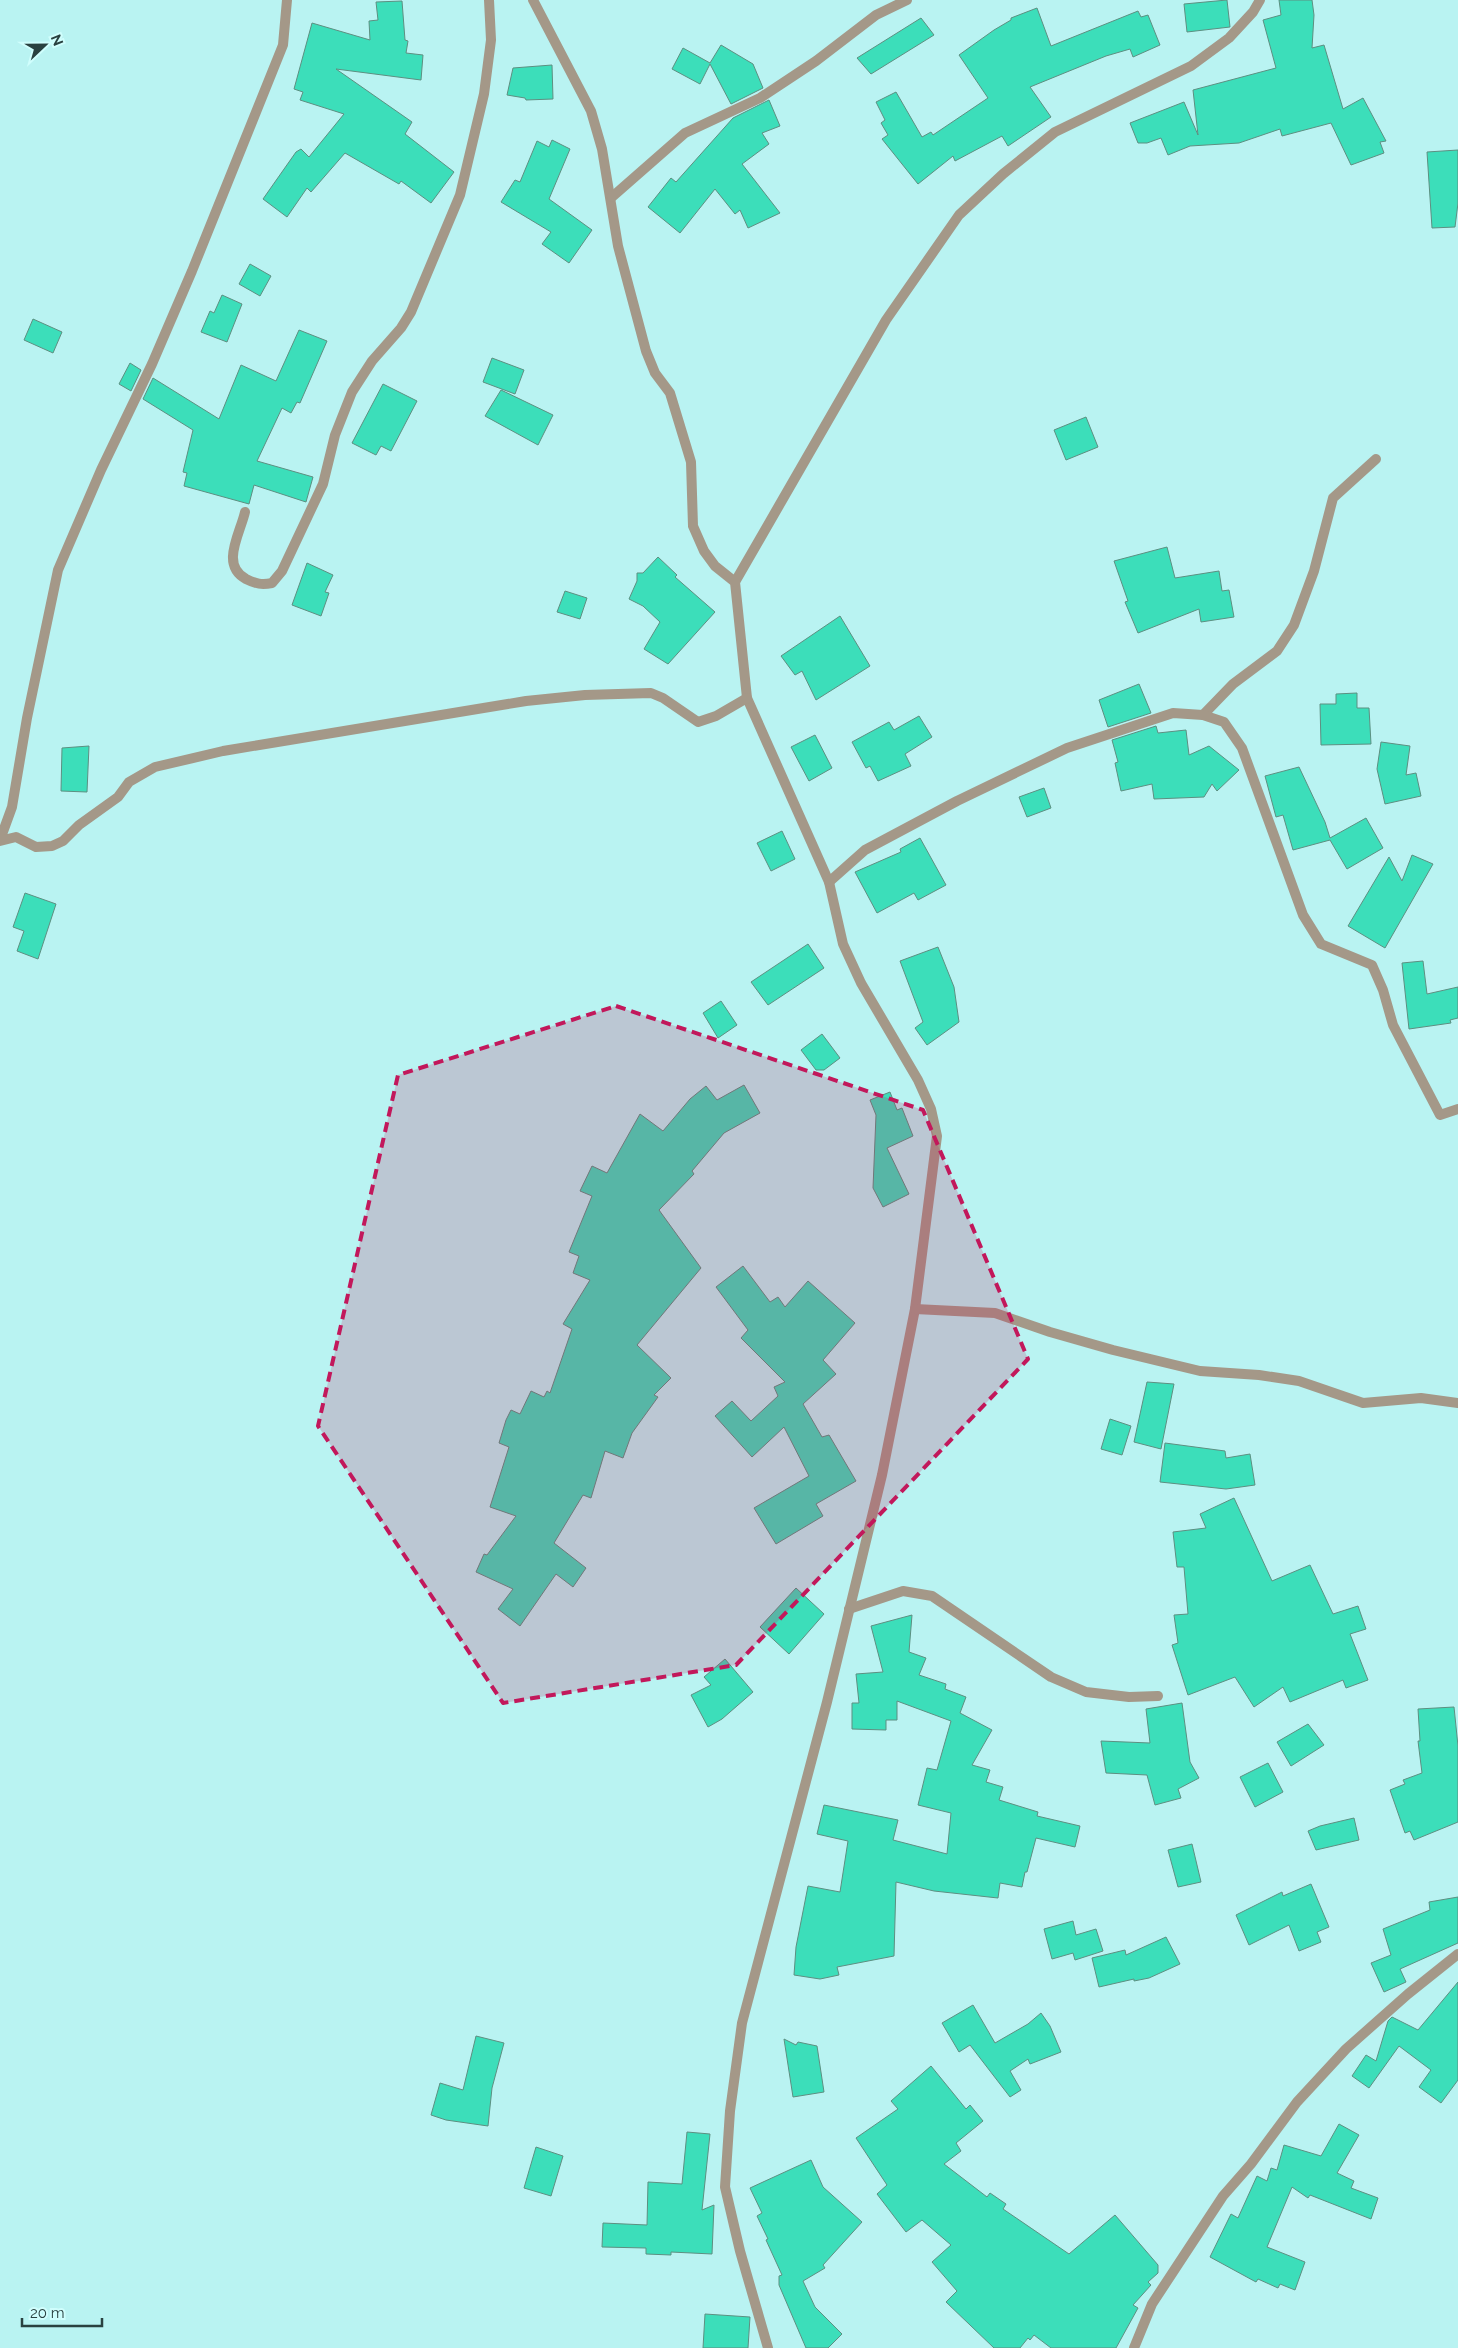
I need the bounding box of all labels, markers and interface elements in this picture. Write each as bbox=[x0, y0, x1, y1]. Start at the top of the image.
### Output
north arrow bbox=[20, 20, 70, 70]
text: N bbox=[48, 32, 66, 48]
scale bar bbox=[22, 2296, 102, 2328]
text: 20 m bbox=[30, 2304, 65, 2322]

